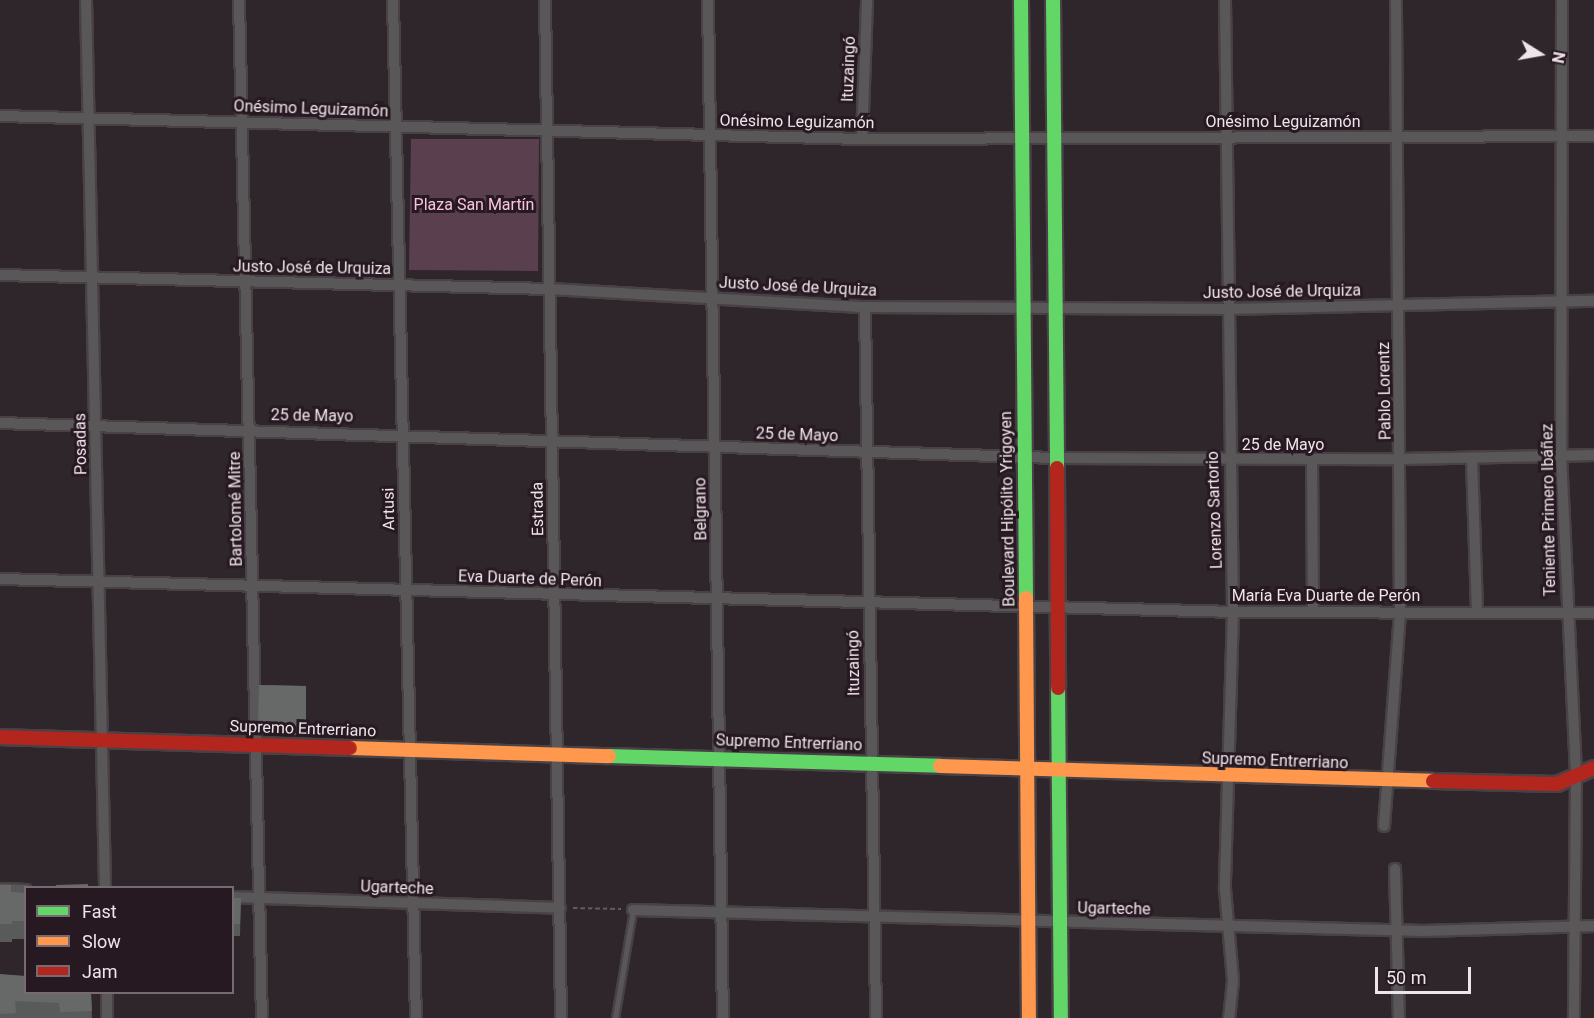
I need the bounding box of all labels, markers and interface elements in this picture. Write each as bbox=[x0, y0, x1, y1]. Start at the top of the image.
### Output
north arrow bbox=[1510, 24, 1570, 84]
street label: Ituzaingó bbox=[838, 36, 860, 102]
text: N bbox=[1548, 50, 1569, 65]
street label: Onésimo Leguizamón bbox=[233, 97, 389, 121]
street label: Onésimo Leguizamón bbox=[719, 111, 875, 133]
street label: Onésimo Leguizamón bbox=[1205, 112, 1361, 132]
park label: Plaza San Martín bbox=[414, 195, 534, 215]
street label: Justo José de Urquiza bbox=[233, 257, 391, 279]
street label: Justo José de Urquiza bbox=[718, 273, 878, 301]
street label: Justo José de Urquiza bbox=[1203, 281, 1361, 303]
street label: Pablo Lorentz bbox=[1375, 342, 1395, 440]
street label: 25 de Mayo bbox=[271, 406, 353, 426]
street label: Boulevard Hipólito Yrigoyen bbox=[997, 411, 1019, 607]
street label: Posadas bbox=[71, 413, 91, 475]
street label: 25 de Mayo bbox=[755, 424, 839, 446]
street label: Teniente Primero Ibáñez bbox=[1538, 424, 1560, 596]
street label: 25 de Mayo bbox=[1242, 435, 1324, 455]
street label: Bartolomé Mitre bbox=[225, 451, 247, 567]
street label: Lorenzo Sartorio bbox=[1203, 451, 1227, 569]
street label: Belgrano bbox=[691, 477, 711, 541]
street label: Estrada bbox=[528, 482, 548, 536]
street label: Artusi bbox=[379, 488, 399, 530]
street label: Eva Duarte de Perón bbox=[458, 567, 602, 591]
street label: María Eva Duarte de Perón bbox=[1232, 586, 1420, 606]
street label: Ituzaingó bbox=[844, 630, 864, 696]
street label: Supremo Entrerriano bbox=[229, 717, 377, 741]
street label: Supremo Entrerriano bbox=[715, 731, 863, 755]
street label: Supremo Entrerriano bbox=[1201, 749, 1349, 773]
street label: Ugarteche bbox=[360, 877, 434, 899]
legend bbox=[24, 886, 234, 994]
street label: Ugarteche bbox=[1077, 899, 1151, 919]
text: Fast bbox=[82, 901, 117, 922]
text: Slow bbox=[82, 931, 121, 952]
scale bar bbox=[1378, 955, 1474, 993]
text: Jam bbox=[82, 961, 118, 982]
text: 50 m bbox=[1386, 967, 1426, 988]

